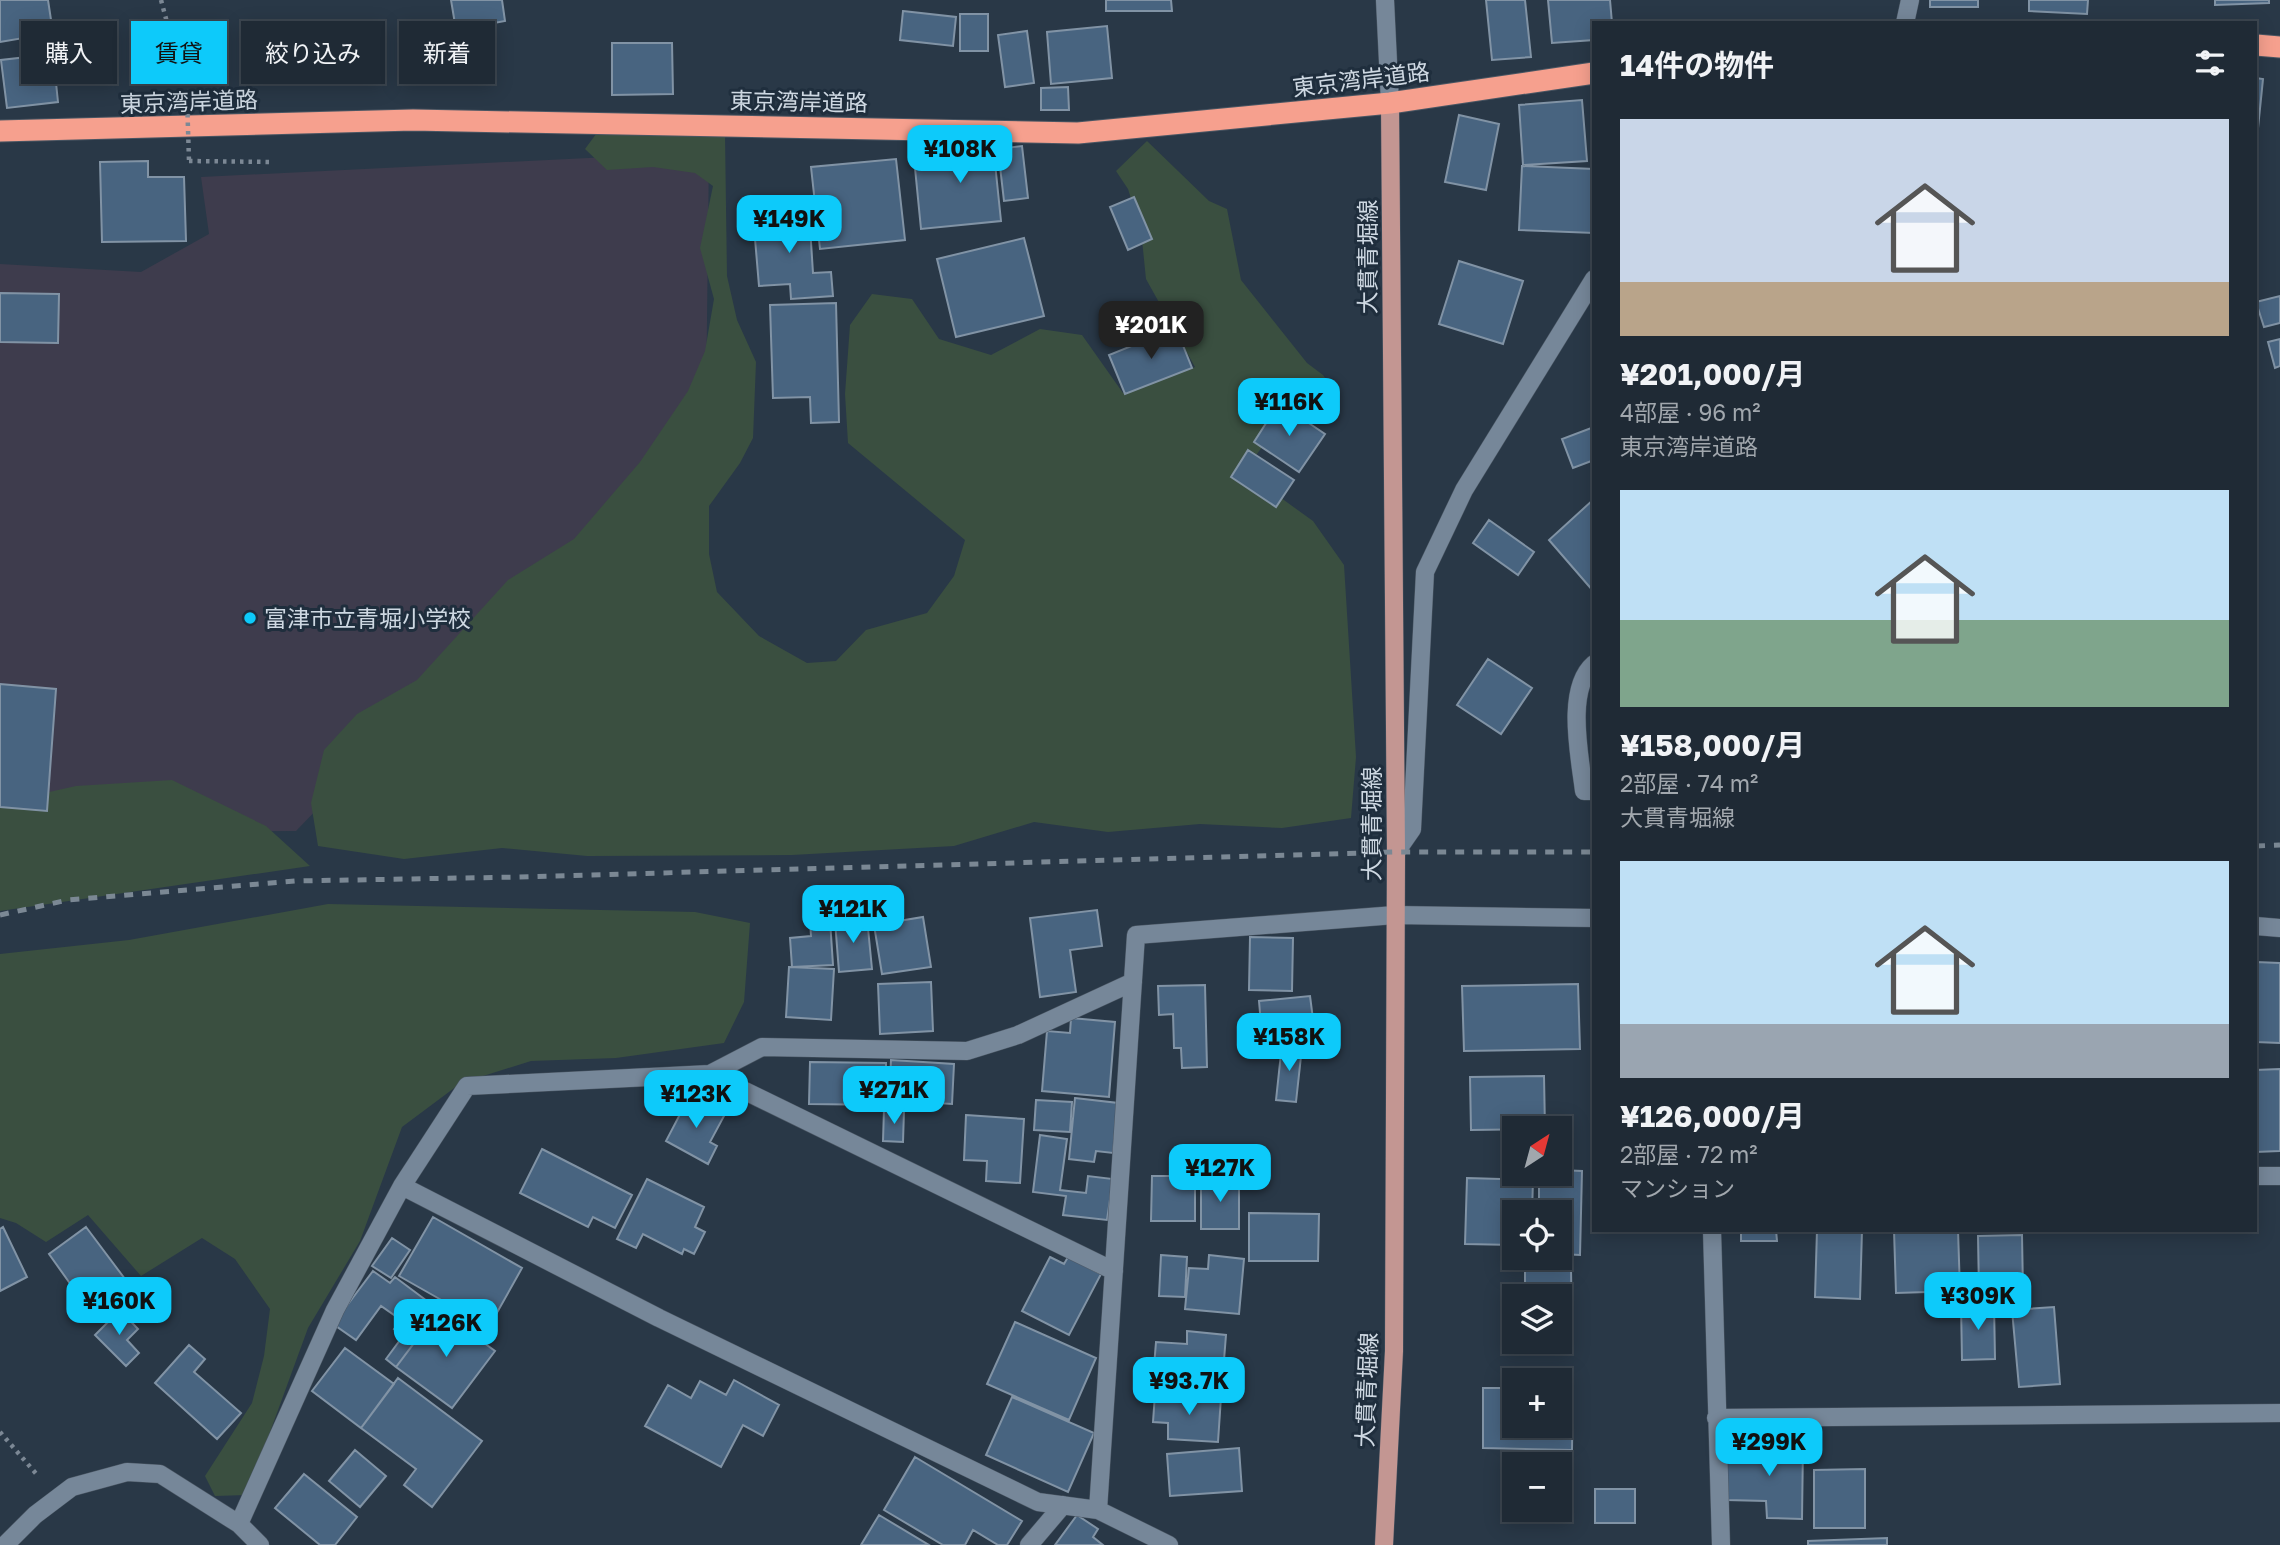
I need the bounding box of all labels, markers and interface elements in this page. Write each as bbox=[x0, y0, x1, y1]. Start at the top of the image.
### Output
chip: 購入 bbox=[21, 21, 117, 84]
chip: 賃貸 bbox=[131, 21, 227, 84]
chip: 絞り込み bbox=[241, 21, 385, 84]
chip: 新着 bbox=[399, 21, 495, 84]
icon: filters bbox=[2191, 44, 2229, 82]
text: 14件の物件 bbox=[1620, 47, 1774, 83]
street label: 東京湾岸道路 bbox=[1291, 57, 1431, 101]
street label: 東京湾岸道路 bbox=[120, 85, 258, 117]
street label: 東京湾岸道路 bbox=[730, 86, 868, 116]
pin: ¥108K bbox=[911, 125, 1009, 185]
text: ¥108K bbox=[923, 134, 997, 162]
icon: home bbox=[1862, 165, 1988, 291]
pin: ¥149K bbox=[740, 196, 838, 255]
street label: 大貫青堀線 bbox=[1353, 200, 1381, 315]
text: ¥149K bbox=[753, 204, 825, 232]
pin: ¥201K bbox=[1102, 302, 1200, 361]
text: ¥201K bbox=[1115, 310, 1187, 338]
text: ¥201,000/月 bbox=[1620, 356, 1806, 392]
pin: ¥116K bbox=[1240, 378, 1338, 438]
text: ¥116K bbox=[1254, 387, 1324, 415]
text: 4部屋 · 96 m² bbox=[1620, 398, 1761, 426]
text: 東京湾岸道路 bbox=[1620, 432, 1758, 460]
icon: home bbox=[1862, 536, 1988, 662]
place label: 富津市立青堀小学校 bbox=[264, 604, 471, 632]
marker: 富津市立青堀小学校 bbox=[242, 610, 258, 626]
text: ¥158,000/月 bbox=[1620, 727, 1805, 763]
street label: 大貫青堀線 bbox=[1357, 767, 1385, 882]
text: 2部屋 · 74 m² bbox=[1620, 769, 1758, 797]
text: 大貫青堀線 bbox=[1620, 803, 1735, 831]
pin: ¥121K bbox=[804, 886, 902, 945]
text: ¥121K bbox=[818, 894, 888, 922]
icon: home bbox=[1862, 907, 1988, 1033]
pin: ¥158K bbox=[1240, 1014, 1338, 1073]
text: ¥158K bbox=[1253, 1022, 1325, 1050]
pin: ¥271K bbox=[845, 1066, 943, 1126]
pin: ¥123K bbox=[647, 1070, 745, 1130]
text: ¥271K bbox=[859, 1075, 929, 1103]
text: ¥123K bbox=[660, 1079, 732, 1107]
text: ¥126,000/月 bbox=[1620, 1098, 1805, 1134]
north arrow bbox=[1502, 1116, 1572, 1186]
map controls bbox=[1502, 1116, 1572, 1522]
text: 2部屋 · 72 m² bbox=[1620, 1140, 1758, 1168]
pin: ¥127K bbox=[1171, 1144, 1269, 1204]
text: ¥127K bbox=[1185, 1153, 1255, 1181]
text: マンション bbox=[1620, 1174, 1735, 1202]
button: locate bbox=[1502, 1200, 1572, 1270]
pin: ¥309K bbox=[1929, 1272, 2027, 1332]
pin: ¥160K bbox=[70, 1278, 168, 1337]
text: ¥309K bbox=[1940, 1281, 2016, 1309]
button: layers bbox=[1502, 1284, 1572, 1354]
text: ¥160K bbox=[82, 1286, 156, 1314]
pin: ¥126K bbox=[397, 1300, 495, 1359]
text: ¥126K bbox=[410, 1308, 482, 1336]
street label: 大貫青堀線 bbox=[1350, 1332, 1382, 1448]
pin: ¥93.7K bbox=[1132, 1358, 1246, 1417]
text: ¥93.7K bbox=[1149, 1366, 1229, 1394]
button: + bbox=[1502, 1368, 1572, 1438]
pin: ¥299K bbox=[1720, 1418, 1818, 1478]
text: ¥299K bbox=[1731, 1427, 1807, 1455]
button: − bbox=[1502, 1452, 1572, 1522]

